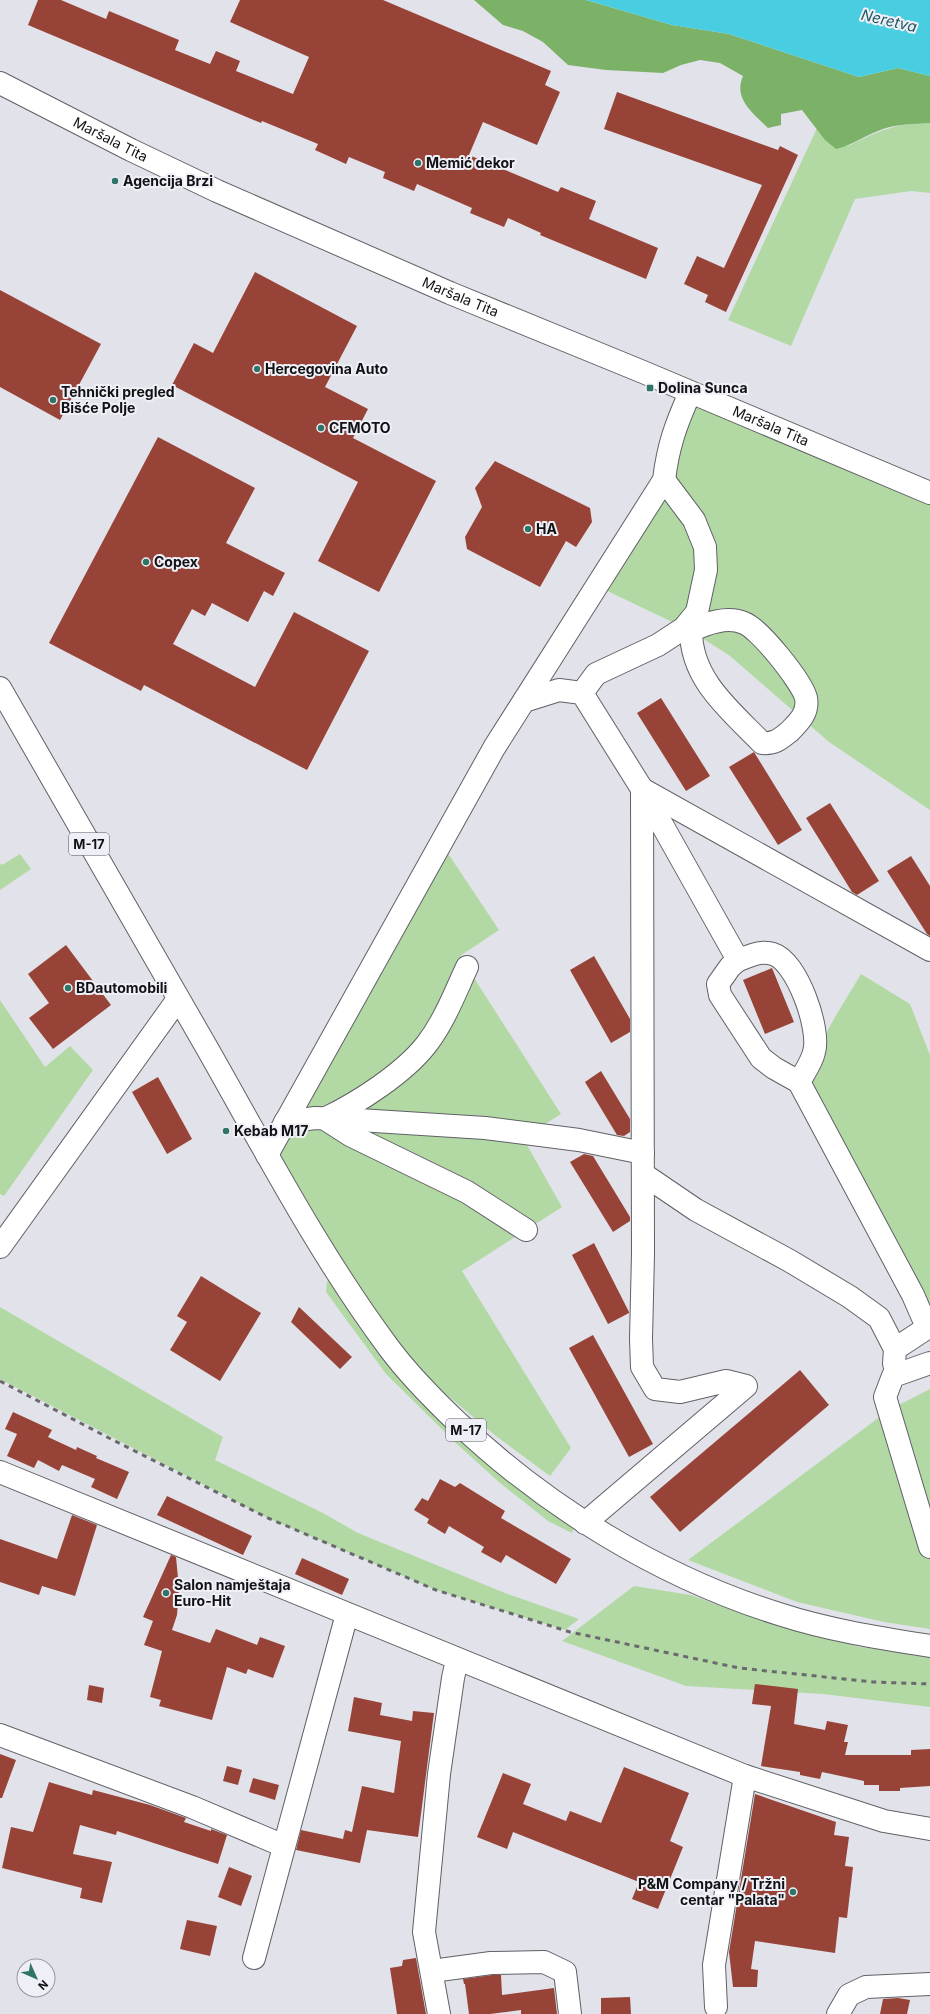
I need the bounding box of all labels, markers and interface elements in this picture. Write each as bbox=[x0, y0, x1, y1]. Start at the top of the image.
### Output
water label: Neretva bbox=[859, 5, 919, 36]
street label: Maršala Tita bbox=[71, 113, 151, 165]
place label: Memić dekor bbox=[426, 154, 515, 171]
marker: Memić dekor bbox=[413, 158, 423, 168]
place label: Agencija Brzi bbox=[123, 172, 213, 189]
marker: Agencija Brzi bbox=[110, 176, 120, 186]
street label: Maršala Tita bbox=[420, 273, 501, 320]
place label: Hercegovina Auto bbox=[265, 360, 388, 377]
marker: Hercegovina Auto bbox=[252, 364, 262, 374]
place label: Dolina Sunca bbox=[658, 379, 748, 396]
place label: Tehnički pregled Bišće Polje bbox=[61, 383, 175, 416]
marker: Dolina Sunca bbox=[645, 383, 655, 393]
marker: Tehnički pregled Bišće Polje bbox=[48, 395, 58, 405]
street label: Maršala Tita bbox=[730, 402, 812, 449]
place label: CFMOTO bbox=[329, 419, 391, 436]
marker: CFMOTO bbox=[316, 423, 326, 433]
place label: HA bbox=[536, 520, 557, 537]
marker: HA bbox=[523, 524, 533, 534]
place label: Copex bbox=[154, 553, 198, 570]
marker: Copex bbox=[141, 557, 151, 567]
road number: M-17 bbox=[69, 833, 109, 855]
place label: BDautomobili bbox=[76, 979, 168, 996]
marker: BDautomobili bbox=[63, 983, 73, 993]
place label: Kebab M17 bbox=[234, 1122, 308, 1139]
marker: Kebab M17 bbox=[221, 1126, 231, 1136]
road number: M-17 bbox=[446, 1419, 486, 1441]
place label: Salon namještaja Euro-Hit bbox=[174, 1576, 291, 1609]
marker: Salon namještaja Euro-Hit bbox=[161, 1588, 171, 1598]
place label: P&M Company / Tržni centar "Palata" bbox=[638, 1875, 785, 1908]
marker: P&M Company / Tržni centar "Palata" bbox=[788, 1887, 798, 1897]
north arrow bbox=[16, 1958, 56, 1998]
text: N bbox=[35, 1977, 51, 1993]

